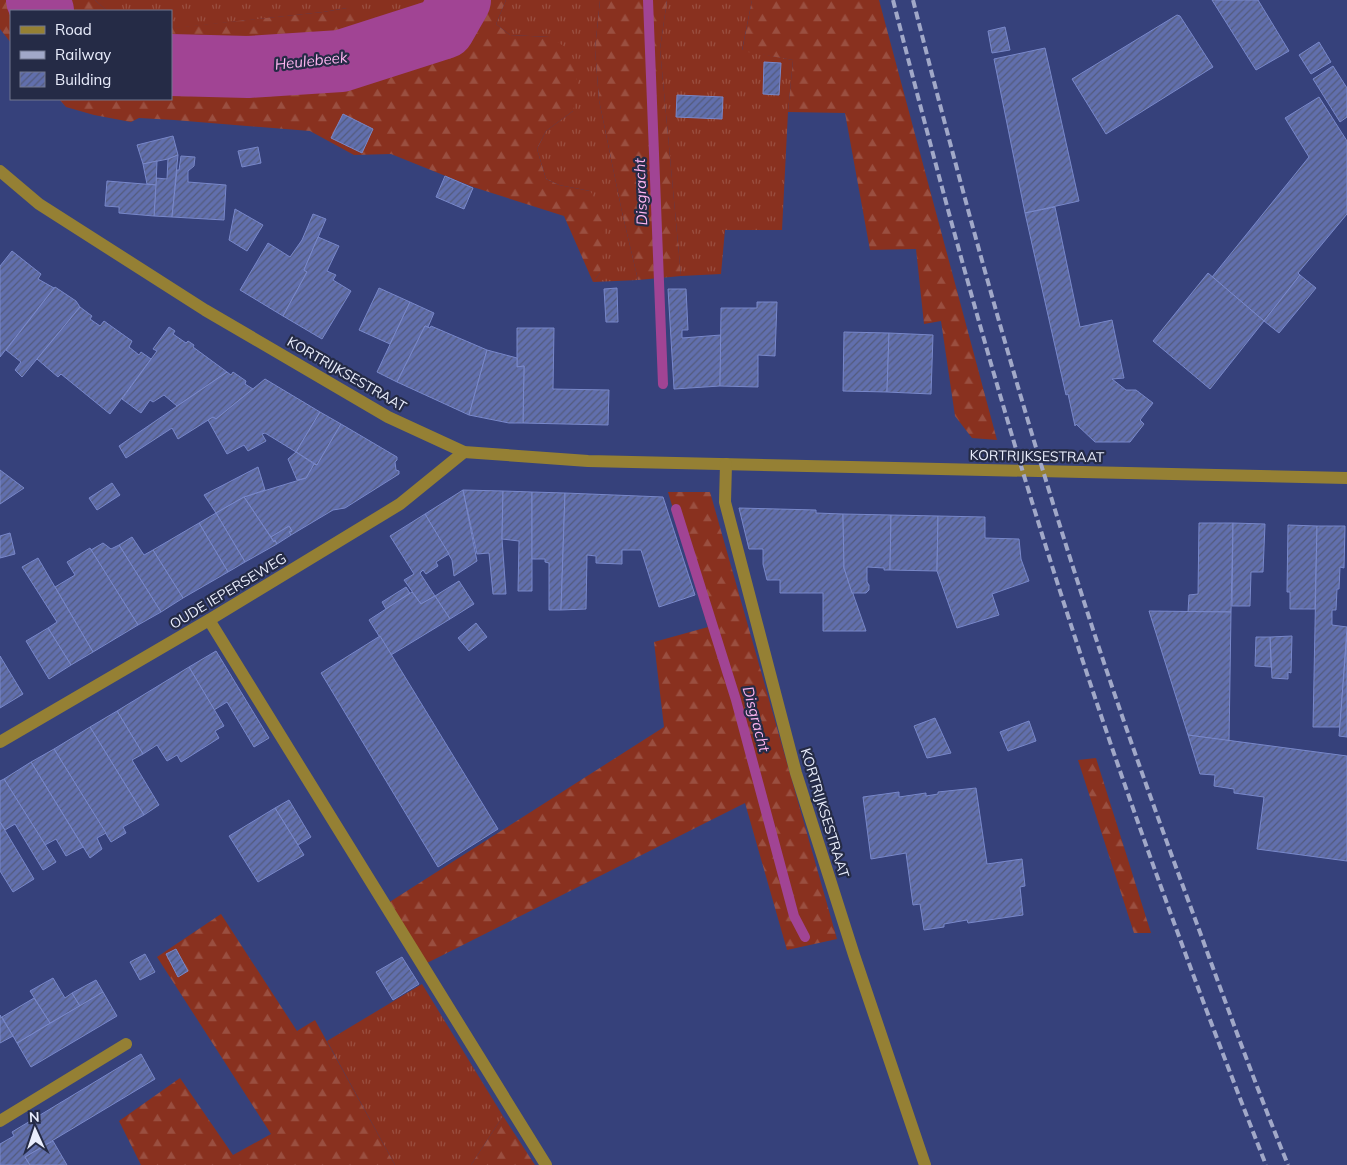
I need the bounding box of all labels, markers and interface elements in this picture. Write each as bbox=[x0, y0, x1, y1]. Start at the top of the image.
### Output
legend bbox=[10, 10, 172, 100]
text: Road bbox=[55, 20, 92, 39]
text: Railway bbox=[55, 45, 111, 64]
water label: Heulebeek bbox=[274, 47, 350, 74]
text: Building bbox=[55, 70, 111, 89]
water label: Disgracht bbox=[630, 157, 651, 226]
street label: KORTRIJKSESTRAAT bbox=[284, 332, 410, 416]
street label: KORTRIJKSESTRAAT bbox=[969, 446, 1105, 466]
street label: OUDE IEPERSEWEG bbox=[166, 549, 290, 633]
water label: Disgracht bbox=[739, 684, 775, 754]
street label: KORTRIJKSESTRAAT bbox=[797, 746, 853, 881]
north arrow bbox=[10, 1105, 60, 1155]
text: N bbox=[29, 1108, 40, 1126]

